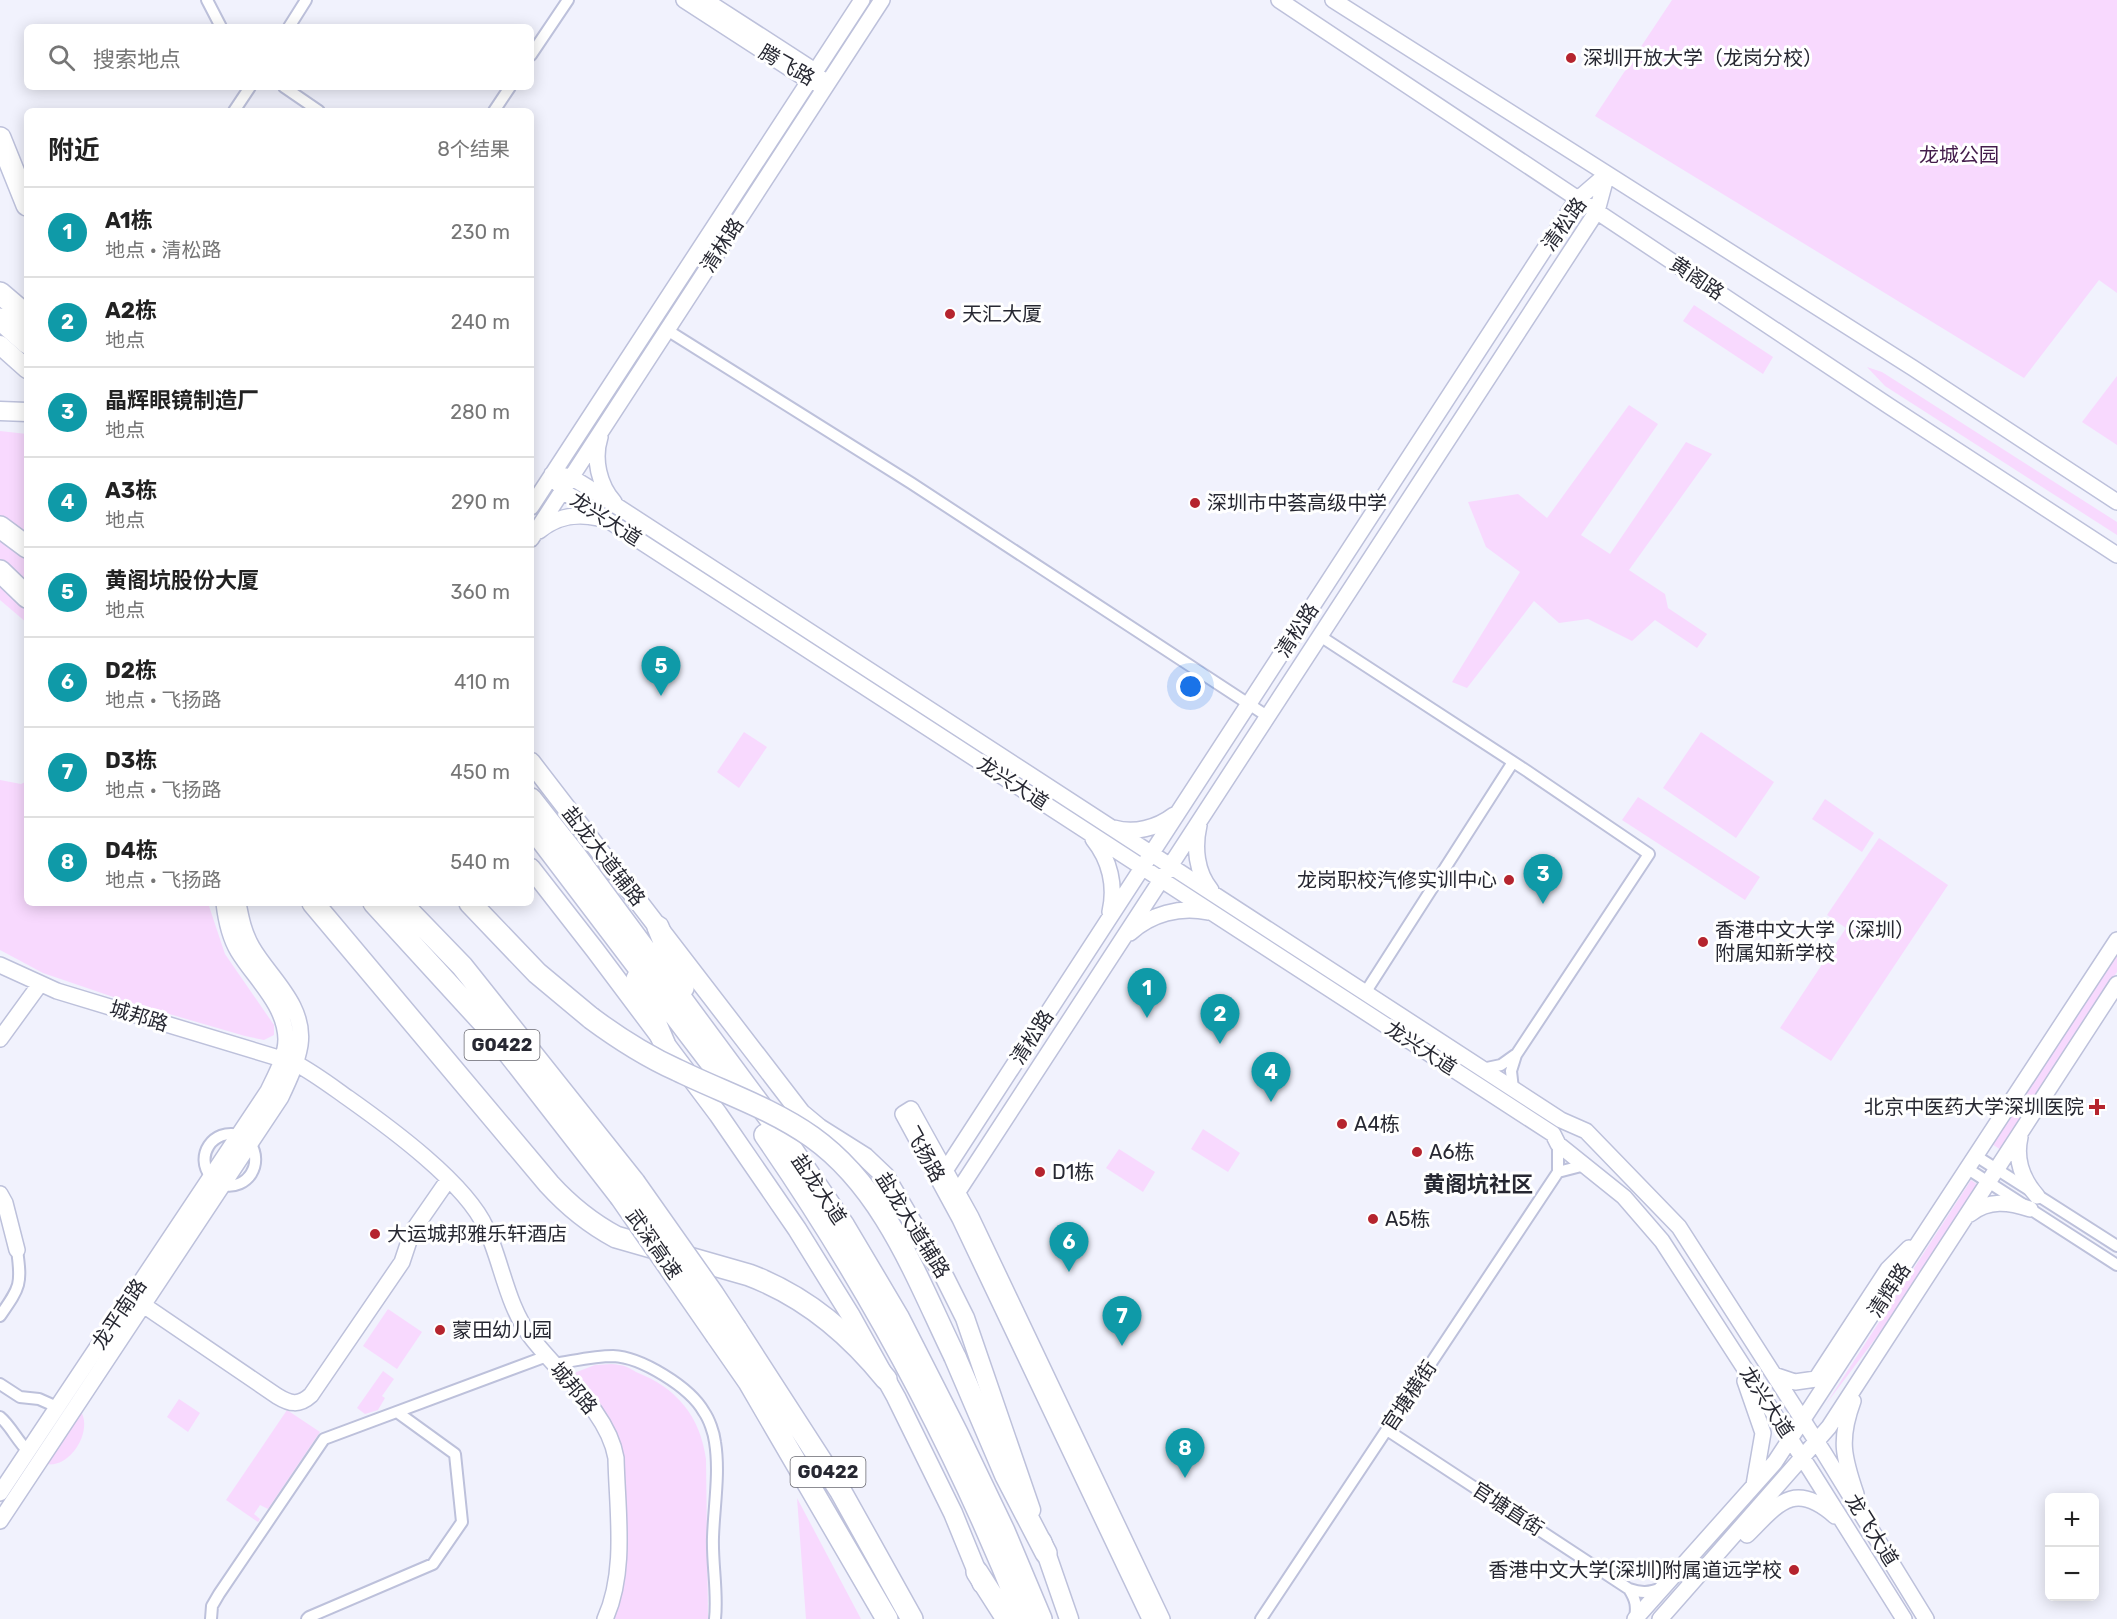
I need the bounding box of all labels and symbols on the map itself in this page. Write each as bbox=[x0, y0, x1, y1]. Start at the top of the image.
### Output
street label: 腾飞路 bbox=[755, 40, 819, 90]
place label: 深圳开放大学（龙岗分校） bbox=[1583, 46, 1823, 70]
marker: 深圳开放大学（龙岗分校） bbox=[1564, 51, 1578, 65]
park label: 龙城公园 bbox=[1919, 143, 1999, 167]
street label: 清松路 bbox=[1537, 193, 1591, 255]
street label: 清林路 bbox=[696, 213, 748, 277]
street label: 黄阁路 bbox=[1665, 251, 1729, 305]
place label: 天汇大厦 bbox=[962, 302, 1042, 326]
marker: 天汇大厦 bbox=[943, 307, 957, 321]
street label: 龙兴大道 bbox=[566, 487, 646, 551]
place label: 深圳市中荟高级中学 bbox=[1207, 491, 1387, 515]
marker: 深圳市中荟高级中学 bbox=[1188, 496, 1202, 510]
street label: 清松路 bbox=[1271, 598, 1323, 662]
pin: 5 bbox=[642, 646, 680, 696]
your location bbox=[1176, 672, 1205, 701]
street label: 龙兴大道 bbox=[973, 751, 1053, 815]
street label: 盐龙大道辅路 bbox=[558, 801, 650, 911]
pin: 3 bbox=[1524, 854, 1562, 904]
place label: 龙岗职校汽修实训中心 bbox=[1297, 868, 1497, 892]
marker: 龙岗职校汽修实训中心 bbox=[1502, 873, 1516, 887]
place label: 香港中文大学（深圳） 附属知新学校 bbox=[1715, 918, 1915, 965]
marker: 香港中文大学（深圳） 附属知新学校 bbox=[1696, 935, 1710, 949]
pin: 1 bbox=[1128, 968, 1166, 1018]
pin: 2 bbox=[1200, 994, 1240, 1044]
street label: 城邦路 bbox=[107, 996, 171, 1036]
street label: 清松路 bbox=[1006, 1005, 1058, 1069]
street label: 龙兴大道 bbox=[1381, 1016, 1461, 1080]
road number: G0422 bbox=[464, 1030, 540, 1060]
pin: 4 bbox=[1252, 1052, 1290, 1102]
place label: 北京中医药大学深圳医院 bbox=[1864, 1095, 2084, 1119]
marker: 北京中医药大学深圳医院 bbox=[2088, 1098, 2106, 1116]
place label: A4栋 bbox=[1354, 1112, 1400, 1136]
marker: A4栋 bbox=[1335, 1117, 1349, 1131]
street label: 飞扬路 bbox=[900, 1122, 950, 1186]
place label: A6栋 bbox=[1429, 1140, 1474, 1164]
marker: A6栋 bbox=[1410, 1145, 1424, 1159]
street label: 盐龙大道 bbox=[787, 1149, 851, 1229]
place label: D1栋 bbox=[1052, 1160, 1094, 1184]
marker: D1栋 bbox=[1033, 1165, 1047, 1179]
street label: 盐龙大道辅路 bbox=[871, 1168, 955, 1282]
district label: 黄阁坑社区 bbox=[1423, 1171, 1533, 1198]
street label: 武深高速 bbox=[621, 1204, 687, 1284]
place label: A5栋 bbox=[1385, 1207, 1430, 1231]
marker: A5栋 bbox=[1366, 1212, 1380, 1226]
place label: 大运城邦雅乐轩酒店 bbox=[387, 1222, 567, 1246]
pin: 6 bbox=[1050, 1222, 1088, 1272]
marker: 大运城邦雅乐轩酒店 bbox=[368, 1227, 382, 1241]
street label: 清辉路 bbox=[1863, 1258, 1915, 1322]
street label: 龙平南路 bbox=[87, 1274, 151, 1354]
pin: 7 bbox=[1102, 1296, 1142, 1346]
place label: 蒙田幼儿园 bbox=[452, 1318, 552, 1342]
marker: 蒙田幼儿园 bbox=[433, 1323, 447, 1337]
street label: 官塘横街 bbox=[1377, 1356, 1441, 1436]
street label: 城邦路 bbox=[546, 1357, 602, 1419]
street label: 龙兴大道 bbox=[1735, 1362, 1799, 1442]
pin: 8 bbox=[1166, 1428, 1204, 1478]
road number: G0422 bbox=[790, 1457, 866, 1487]
street label: 官塘直街 bbox=[1468, 1477, 1548, 1541]
street label: 龙飞大道 bbox=[1841, 1490, 1903, 1570]
place label: 香港中文大学(深圳)附属道远学校 bbox=[1488, 1558, 1782, 1582]
marker: 香港中文大学(深圳)附属道远学校 bbox=[1787, 1563, 1801, 1577]

